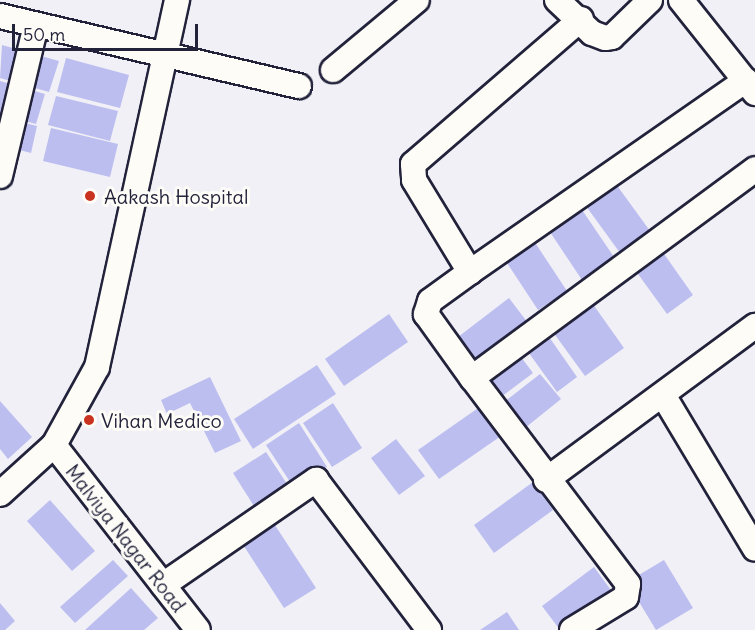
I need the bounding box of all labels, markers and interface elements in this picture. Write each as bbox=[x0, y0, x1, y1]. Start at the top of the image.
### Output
scale bar bbox=[15, 12, 201, 50]
text: 50 m bbox=[23, 23, 65, 46]
place label: Aakash Hospital bbox=[104, 184, 248, 208]
marker: Aakash Hospital bbox=[81, 187, 99, 205]
place label: Vihan Medico bbox=[101, 408, 222, 432]
marker: Vihan Medico bbox=[82, 413, 96, 427]
street label: Malviya Nagar Road bbox=[61, 459, 191, 617]

